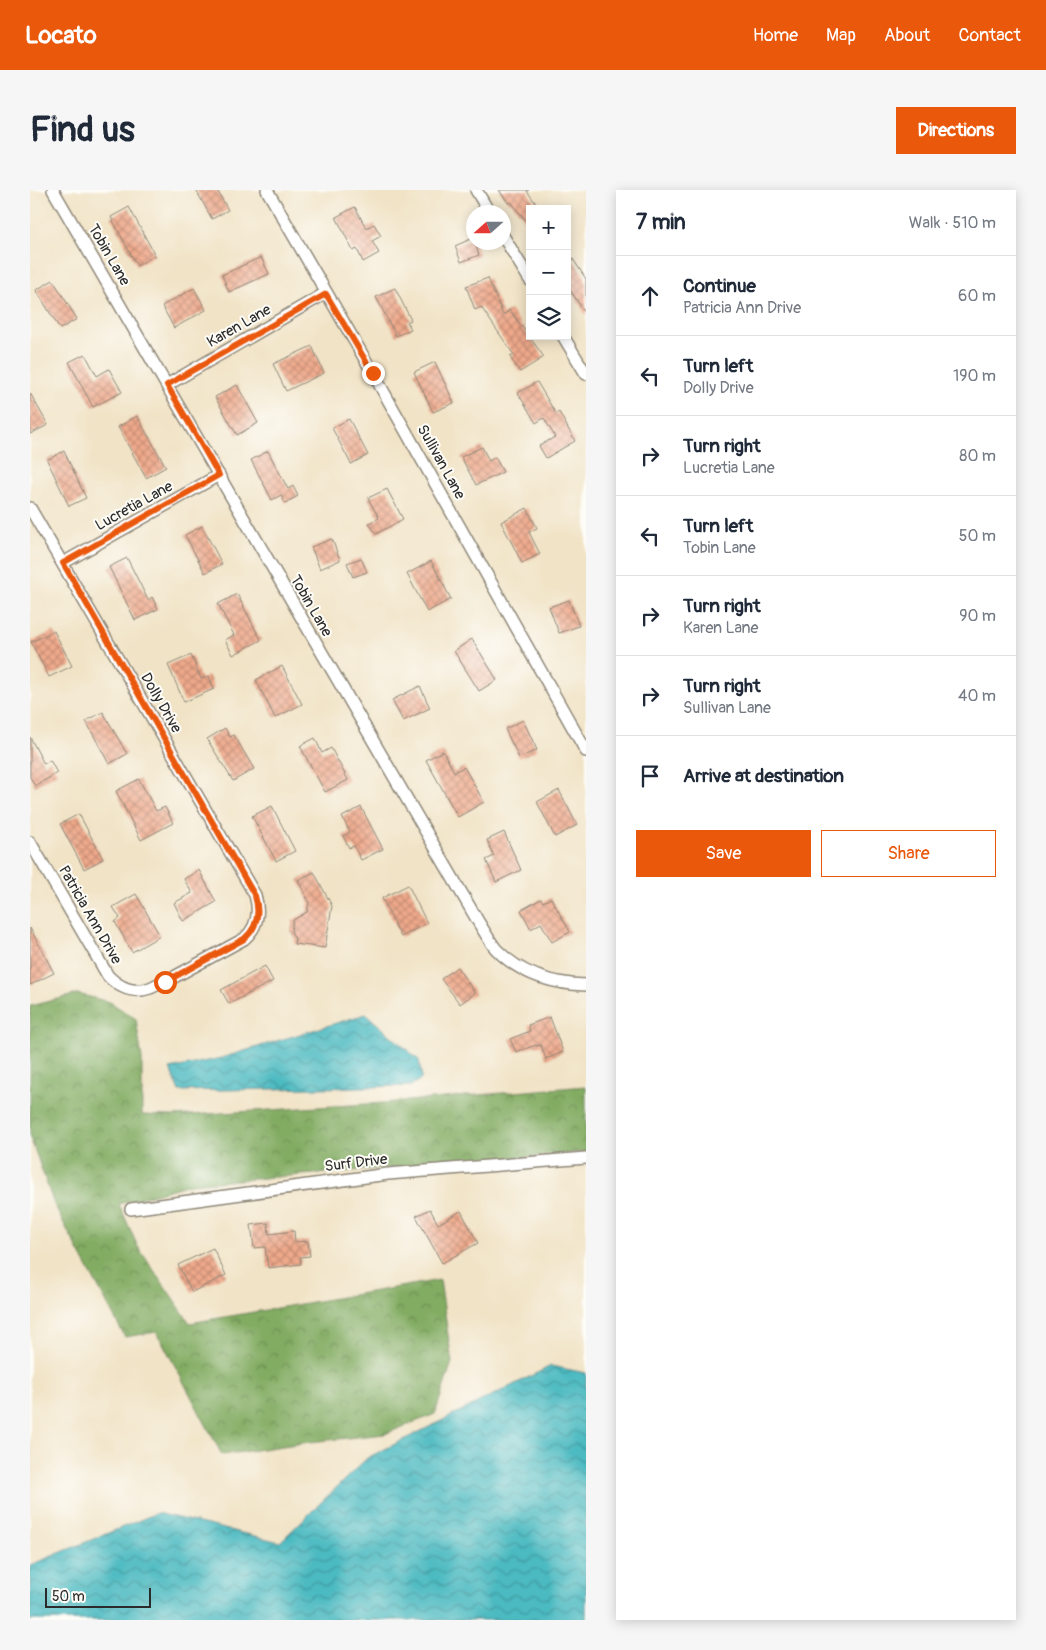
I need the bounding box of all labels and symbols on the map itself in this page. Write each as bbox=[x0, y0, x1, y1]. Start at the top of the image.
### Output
north arrow bbox=[466, 205, 511, 250]
street label: Tobin Lane bbox=[84, 221, 135, 290]
street label: Karen Lane bbox=[204, 300, 275, 352]
route end bbox=[362, 362, 385, 385]
street label: Sullivan Lane bbox=[413, 421, 470, 503]
street label: Lucretia Lane bbox=[92, 477, 177, 535]
street label: Tobin Lane bbox=[286, 572, 337, 641]
street label: Dolly Drive bbox=[136, 670, 186, 737]
street label: Patricia Ann Drive bbox=[54, 862, 126, 968]
route start bbox=[154, 971, 177, 994]
street label: Surf Drive bbox=[324, 1150, 389, 1176]
scale bar bbox=[45, 1585, 151, 1608]

